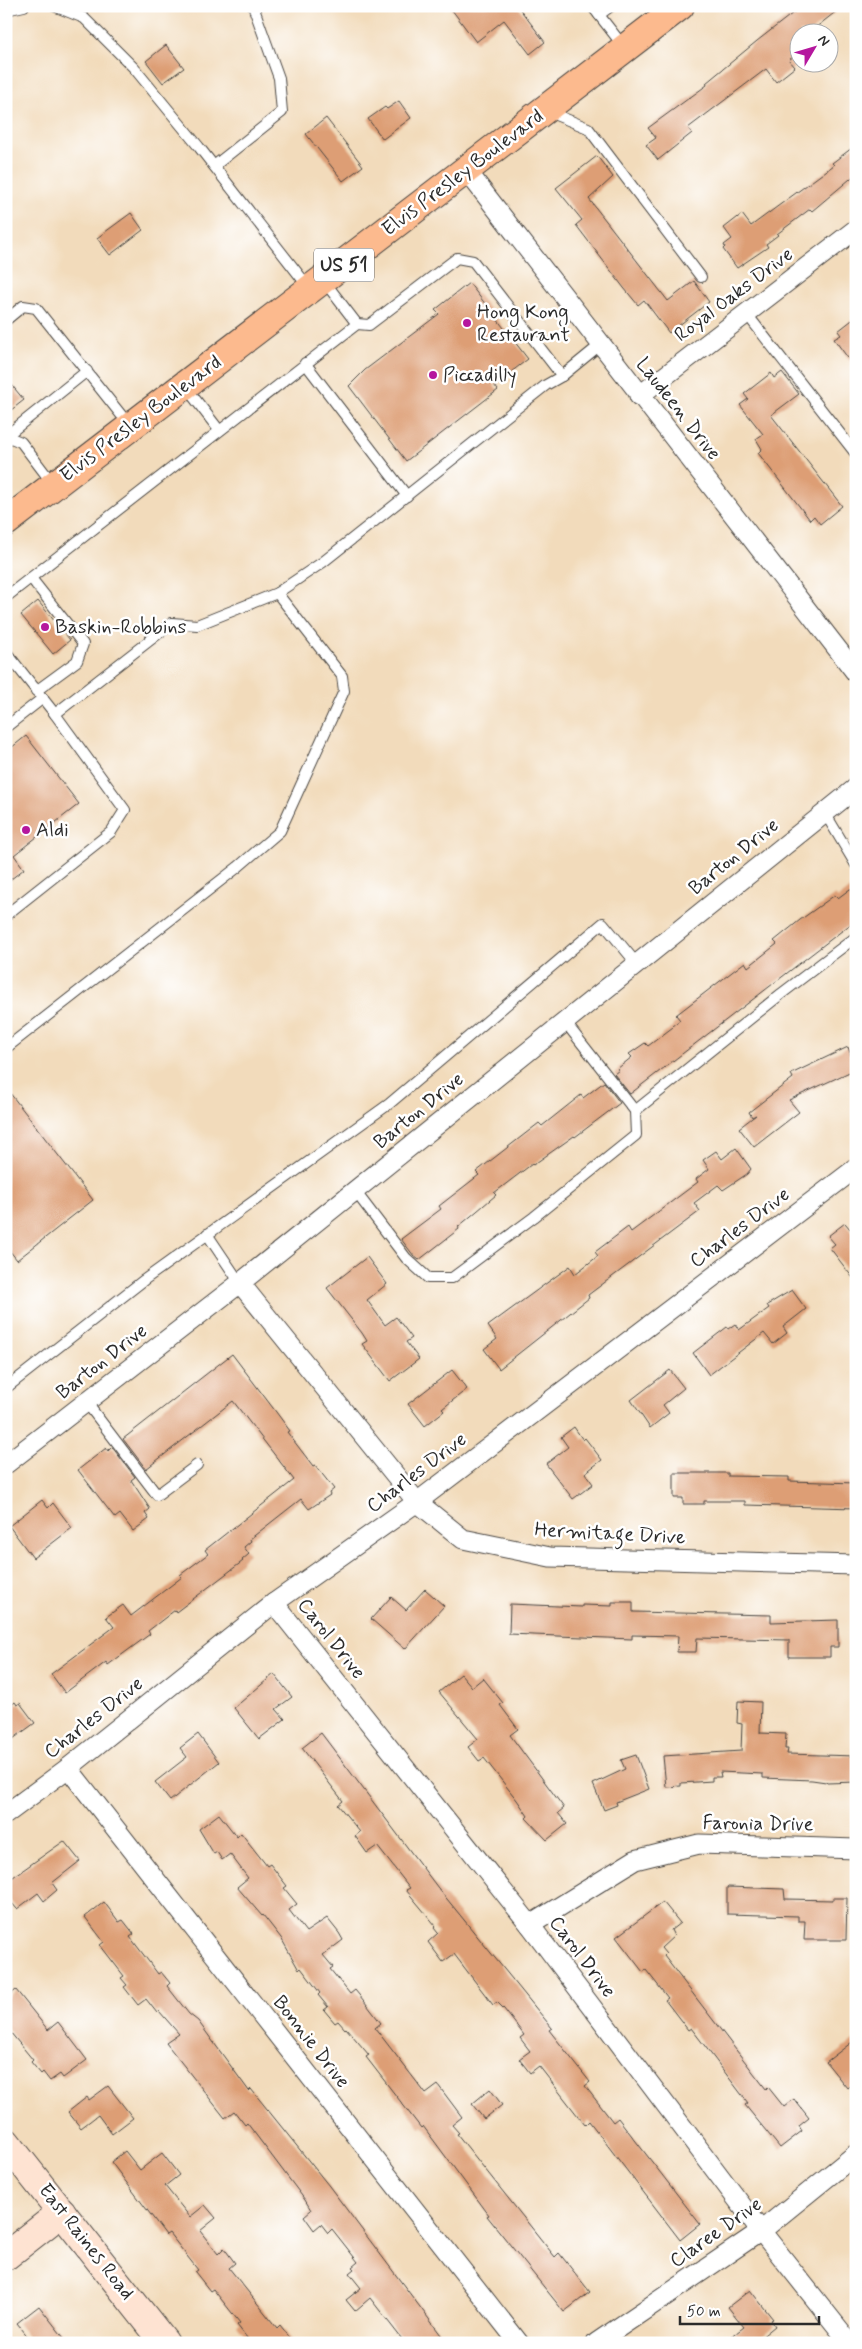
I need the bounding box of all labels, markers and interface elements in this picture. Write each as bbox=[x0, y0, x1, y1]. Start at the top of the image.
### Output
north arrow bbox=[790, 22, 840, 72]
text: N bbox=[813, 31, 833, 50]
street label: Elvis Presley Boulevard bbox=[377, 103, 549, 243]
street label: Royal Oaks Drive bbox=[669, 241, 799, 349]
road number: US 51 bbox=[314, 248, 374, 282]
place label: Hong Kong Restaurant bbox=[477, 299, 570, 349]
marker: Hong Kong Restaurant bbox=[461, 317, 473, 329]
street label: Elvis Presley Boulevard bbox=[55, 349, 227, 489]
street label: Laudeen Drive bbox=[629, 352, 727, 466]
place label: Piccadilly bbox=[443, 362, 517, 389]
marker: Piccadilly bbox=[427, 369, 439, 381]
place label: Baskin-Robbins bbox=[55, 614, 187, 641]
marker: Baskin-Robbins bbox=[39, 621, 51, 633]
street label: Barton Drive bbox=[683, 812, 785, 902]
place label: Aldi bbox=[36, 817, 69, 844]
marker: Aldi bbox=[20, 824, 32, 836]
street label: Barton Drive bbox=[368, 1066, 470, 1156]
street label: Charles Drive bbox=[684, 1181, 796, 1275]
street label: Barton Drive bbox=[51, 1318, 153, 1406]
street label: Charles Drive bbox=[361, 1426, 473, 1520]
street label: Hermitage Drive bbox=[534, 1517, 686, 1553]
street label: Carol Drive bbox=[291, 1593, 371, 1685]
street label: Charles Drive bbox=[39, 1671, 149, 1765]
street label: Faronia Drive bbox=[702, 1810, 814, 1838]
street label: Carol Drive bbox=[542, 1911, 622, 2003]
street label: Bonnie Drive bbox=[266, 1990, 356, 2094]
street label: East Raines Road bbox=[32, 2178, 140, 2306]
street label: Claree Drive bbox=[665, 2191, 767, 2275]
scale bar bbox=[680, 2294, 818, 2326]
text: 50 m bbox=[687, 2302, 721, 2322]

